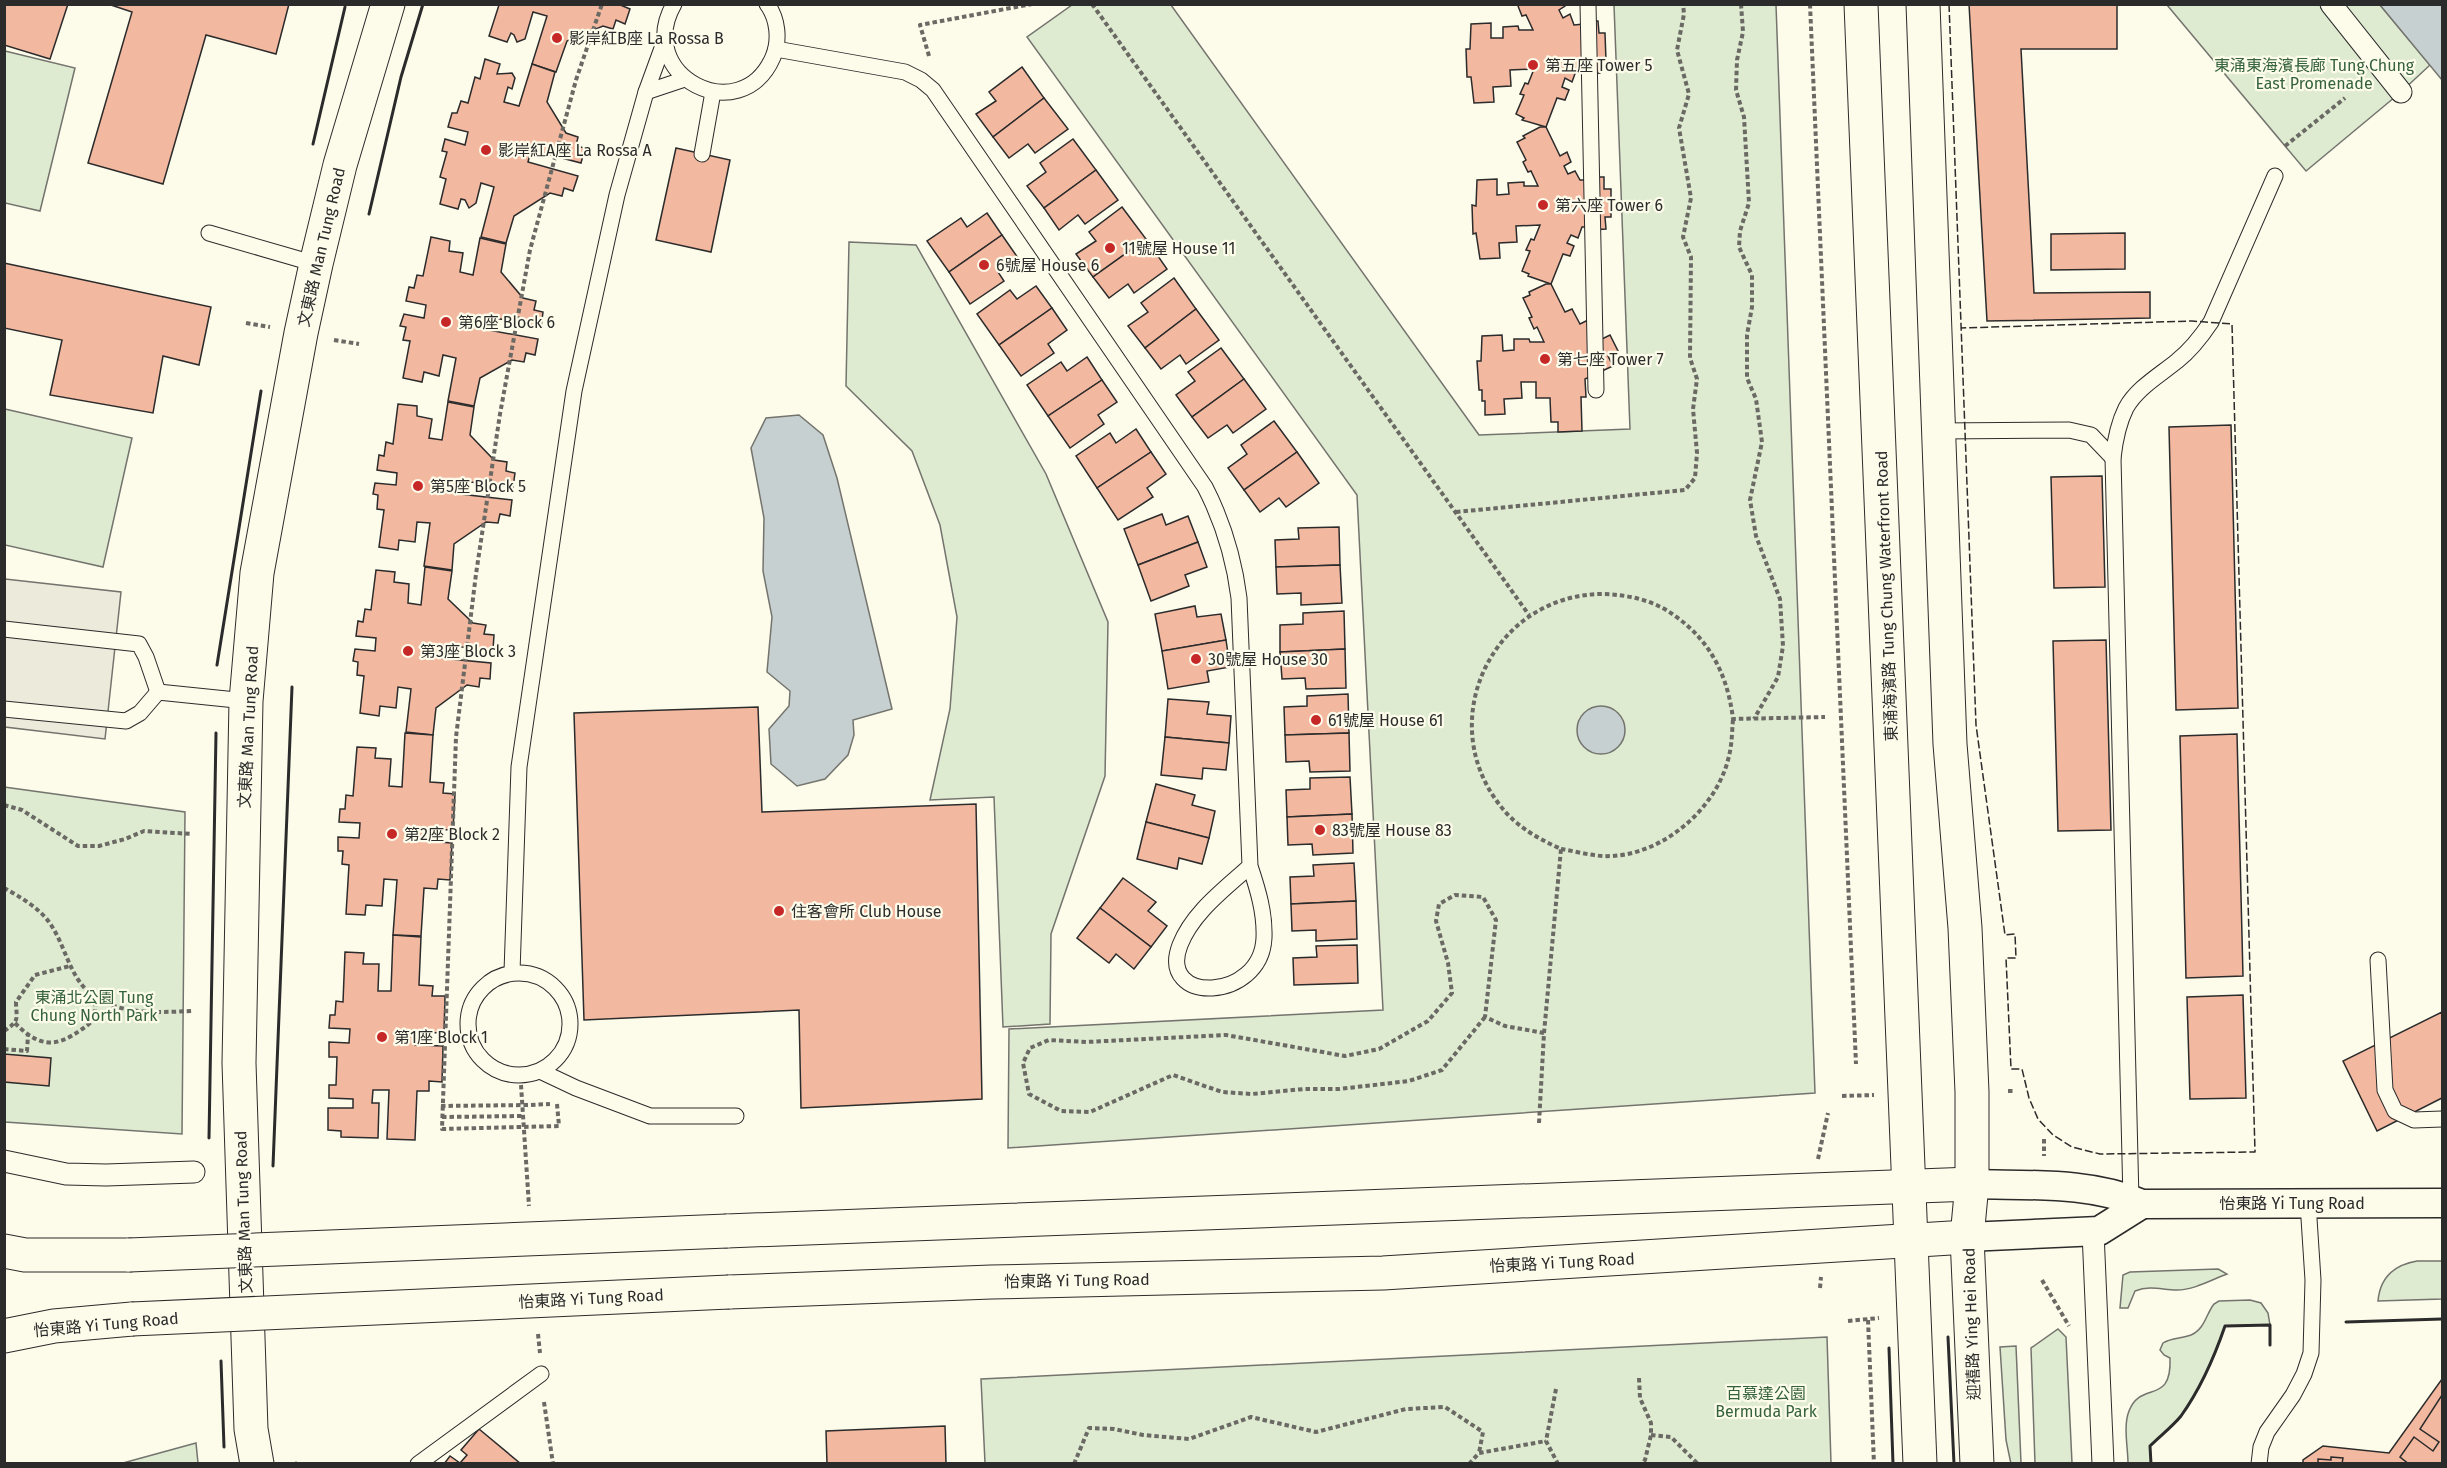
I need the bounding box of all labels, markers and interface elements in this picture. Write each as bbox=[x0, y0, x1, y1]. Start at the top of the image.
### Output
place label: 影岸紅B座 La Rossa B bbox=[569, 29, 724, 48]
marker: 影岸紅B座 La Rossa B bbox=[550, 31, 564, 45]
place label: 第五座 Tower 5 bbox=[1545, 56, 1653, 75]
park label: 東涌東海濱長廊 Tung Chung East Promenade bbox=[2214, 56, 2415, 93]
marker: 第五座 Tower 5 bbox=[1526, 58, 1540, 72]
place label: 影岸紅A座 La Rossa A bbox=[498, 141, 653, 160]
marker: 影岸紅A座 La Rossa A bbox=[479, 143, 493, 157]
street label: 文東路 Man Tung Road bbox=[294, 166, 349, 329]
place label: 第六座 Tower 6 bbox=[1555, 196, 1663, 215]
marker: 第六座 Tower 6 bbox=[1536, 198, 1550, 212]
place label: 11號屋 House 11 bbox=[1122, 239, 1235, 258]
marker: 11號屋 House 11 bbox=[1103, 241, 1117, 255]
place label: 6號屋 House 6 bbox=[996, 256, 1099, 275]
marker: 6號屋 House 6 bbox=[977, 258, 991, 272]
place label: 第6座 Block 6 bbox=[458, 313, 555, 332]
marker: 第6座 Block 6 bbox=[439, 315, 453, 329]
place label: 第七座 Tower 7 bbox=[1557, 350, 1664, 369]
marker: 第七座 Tower 7 bbox=[1538, 352, 1552, 366]
street label: 東涌海濱路 Tung Chung Waterfront Road bbox=[1872, 450, 1901, 742]
place label: 第5座 Block 5 bbox=[430, 477, 526, 496]
marker: 第5座 Block 5 bbox=[411, 479, 425, 493]
place label: 第3座 Block 3 bbox=[420, 642, 516, 661]
marker: 第3座 Block 3 bbox=[401, 644, 415, 658]
street label: 文東路 Man Tung Road bbox=[235, 645, 262, 809]
place label: 30號屋 House 30 bbox=[1208, 650, 1328, 669]
marker: 30號屋 House 30 bbox=[1189, 652, 1203, 666]
place label: 61號屋 House 61 bbox=[1328, 711, 1444, 730]
marker: 61號屋 House 61 bbox=[1309, 713, 1323, 727]
place label: 83號屋 House 83 bbox=[1332, 821, 1452, 840]
marker: 83號屋 House 83 bbox=[1313, 823, 1327, 837]
place label: 第2座 Block 2 bbox=[404, 825, 500, 844]
marker: 第2座 Block 2 bbox=[385, 827, 399, 841]
place label: 住客會所 Club House bbox=[791, 902, 942, 921]
marker: 住客會所 Club House bbox=[772, 904, 786, 918]
park label: 東涌北公園 Tung Chung North Park bbox=[31, 988, 158, 1025]
place label: 第1座 Block 1 bbox=[394, 1028, 488, 1047]
marker: 第1座 Block 1 bbox=[375, 1030, 389, 1044]
street label: 文東路 Man Tung Road bbox=[231, 1130, 256, 1294]
street label: 怡東路 Yi Tung Road bbox=[2219, 1194, 2365, 1213]
street label: 迎禧路 Ying Hei Road bbox=[1959, 1247, 1984, 1401]
street label: 怡東路 Yi Tung Road bbox=[1489, 1249, 1635, 1276]
street label: 怡東路 Yi Tung Road bbox=[1004, 1270, 1150, 1291]
street label: 怡東路 Yi Tung Road bbox=[518, 1285, 664, 1312]
street label: 怡東路 Yi Tung Road bbox=[33, 1309, 179, 1340]
park label: 百慕達公園 Bermuda Park bbox=[1715, 1384, 1818, 1421]

